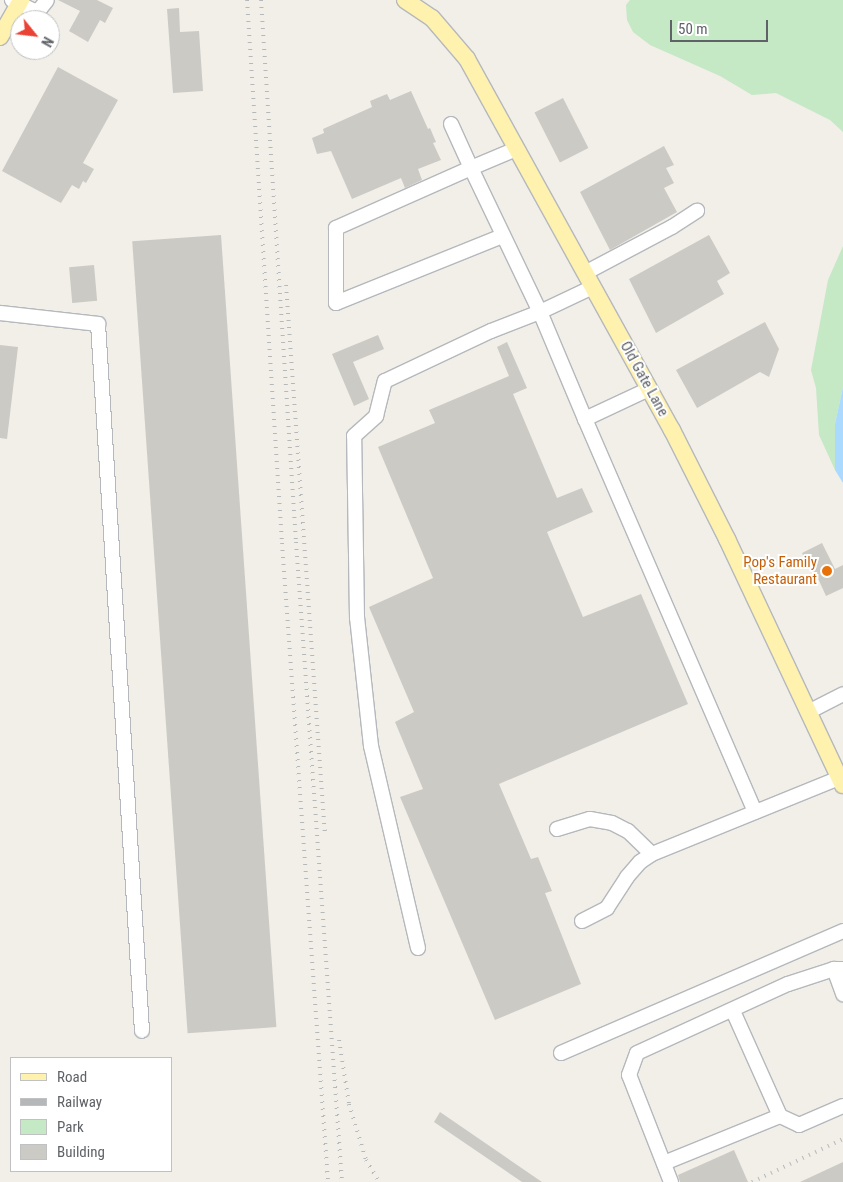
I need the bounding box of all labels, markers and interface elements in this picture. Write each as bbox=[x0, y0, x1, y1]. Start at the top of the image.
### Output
north arrow bbox=[10, 10, 60, 60]
scale bar bbox=[673, 10, 770, 42]
text: 50 m bbox=[678, 20, 708, 38]
text: N bbox=[38, 34, 56, 49]
street label: Old Gate Lane bbox=[616, 338, 672, 420]
place label: Pop's Family Restaurant bbox=[743, 553, 817, 588]
marker: Pop's Family Restaurant bbox=[821, 565, 833, 577]
legend bbox=[10, 1057, 172, 1172]
text: Road bbox=[57, 1068, 87, 1086]
text: Railway bbox=[57, 1093, 102, 1111]
text: Park bbox=[57, 1118, 84, 1136]
text: Building bbox=[57, 1143, 105, 1161]

